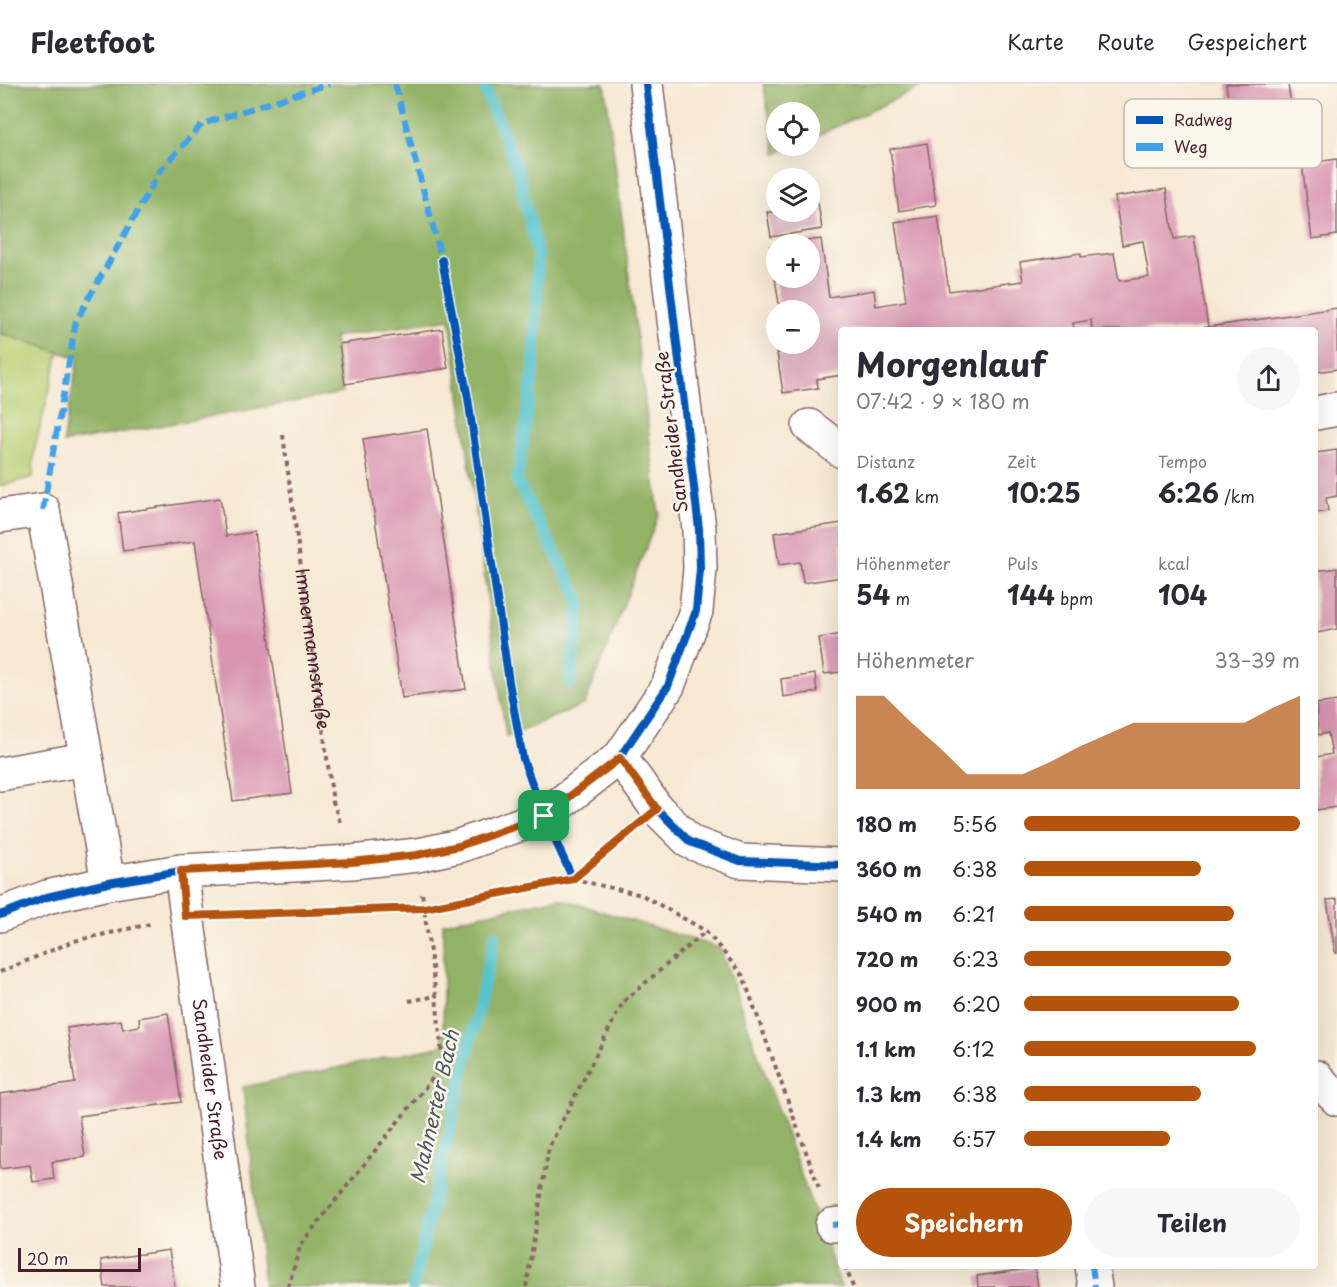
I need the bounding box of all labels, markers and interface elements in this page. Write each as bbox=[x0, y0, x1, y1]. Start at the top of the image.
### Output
text: Fleetfoot bbox=[30, 20, 155, 63]
text: Karte bbox=[1007, 25, 1064, 57]
text: Route bbox=[1097, 25, 1155, 57]
text: Gespeichert bbox=[1188, 25, 1307, 57]
legend bbox=[1124, 99, 1322, 168]
map controls bbox=[766, 102, 820, 354]
button: locate bbox=[766, 102, 820, 156]
text: Radweg bbox=[1174, 107, 1233, 131]
text: Weg bbox=[1174, 134, 1207, 158]
button: layers bbox=[766, 168, 820, 222]
button: + bbox=[766, 234, 820, 288]
button: − bbox=[766, 300, 820, 354]
text: Morgenlauf bbox=[856, 338, 1046, 388]
button: share bbox=[1237, 347, 1300, 410]
street label: Sandheider Straße bbox=[647, 350, 694, 515]
text: 07:42 · 9 × 180 m bbox=[856, 386, 1030, 416]
text: Distanz bbox=[856, 449, 915, 473]
text: Zeit bbox=[1007, 449, 1036, 473]
text: Tempo bbox=[1158, 449, 1207, 473]
text: 1.62 bbox=[856, 473, 910, 512]
text: 10:25 bbox=[1007, 473, 1081, 512]
text: 6:26 bbox=[1158, 473, 1219, 512]
text: km bbox=[910, 484, 939, 508]
text: /km bbox=[1219, 484, 1255, 508]
text: Höhenmeter bbox=[856, 551, 950, 575]
text: Puls bbox=[1007, 551, 1038, 575]
text: kcal bbox=[1158, 551, 1190, 575]
street label: Immermannstraße bbox=[289, 566, 338, 731]
text: 54 bbox=[856, 575, 890, 614]
text: 144 bbox=[1007, 575, 1055, 614]
text: 104 bbox=[1158, 575, 1207, 614]
text: m bbox=[890, 586, 910, 610]
text: bpm bbox=[1055, 586, 1093, 610]
text: Höhenmeter bbox=[856, 645, 974, 675]
text: 33–39 m bbox=[1215, 645, 1300, 675]
pin bbox=[518, 790, 569, 841]
icon: arrive bbox=[527, 799, 560, 832]
text: 180 m bbox=[856, 809, 917, 839]
text: 5:56 bbox=[952, 809, 997, 839]
text: 360 m bbox=[856, 854, 922, 884]
text: 6:38 bbox=[952, 854, 997, 884]
text: 540 m bbox=[856, 899, 922, 929]
text: 6:21 bbox=[952, 899, 995, 929]
text: 720 m bbox=[856, 944, 918, 974]
text: 6:23 bbox=[952, 944, 999, 974]
text: 900 m bbox=[856, 989, 922, 1019]
text: 6:20 bbox=[952, 989, 1000, 1019]
street label: Sandheider Straße bbox=[187, 996, 235, 1161]
water label: Mahnerter Bach bbox=[402, 1027, 466, 1186]
text: 1.1 km bbox=[856, 1034, 916, 1064]
text: 6:12 bbox=[952, 1034, 995, 1064]
text: 1.3 km bbox=[856, 1079, 922, 1109]
text: 6:38 bbox=[952, 1079, 997, 1109]
text: 1.4 km bbox=[856, 1124, 922, 1154]
text: 6:57 bbox=[952, 1124, 996, 1154]
button: Speichern bbox=[856, 1188, 1072, 1257]
button: Teilen bbox=[1084, 1188, 1300, 1257]
scale bar bbox=[18, 1245, 141, 1272]
text: 20 m bbox=[27, 1246, 68, 1270]

